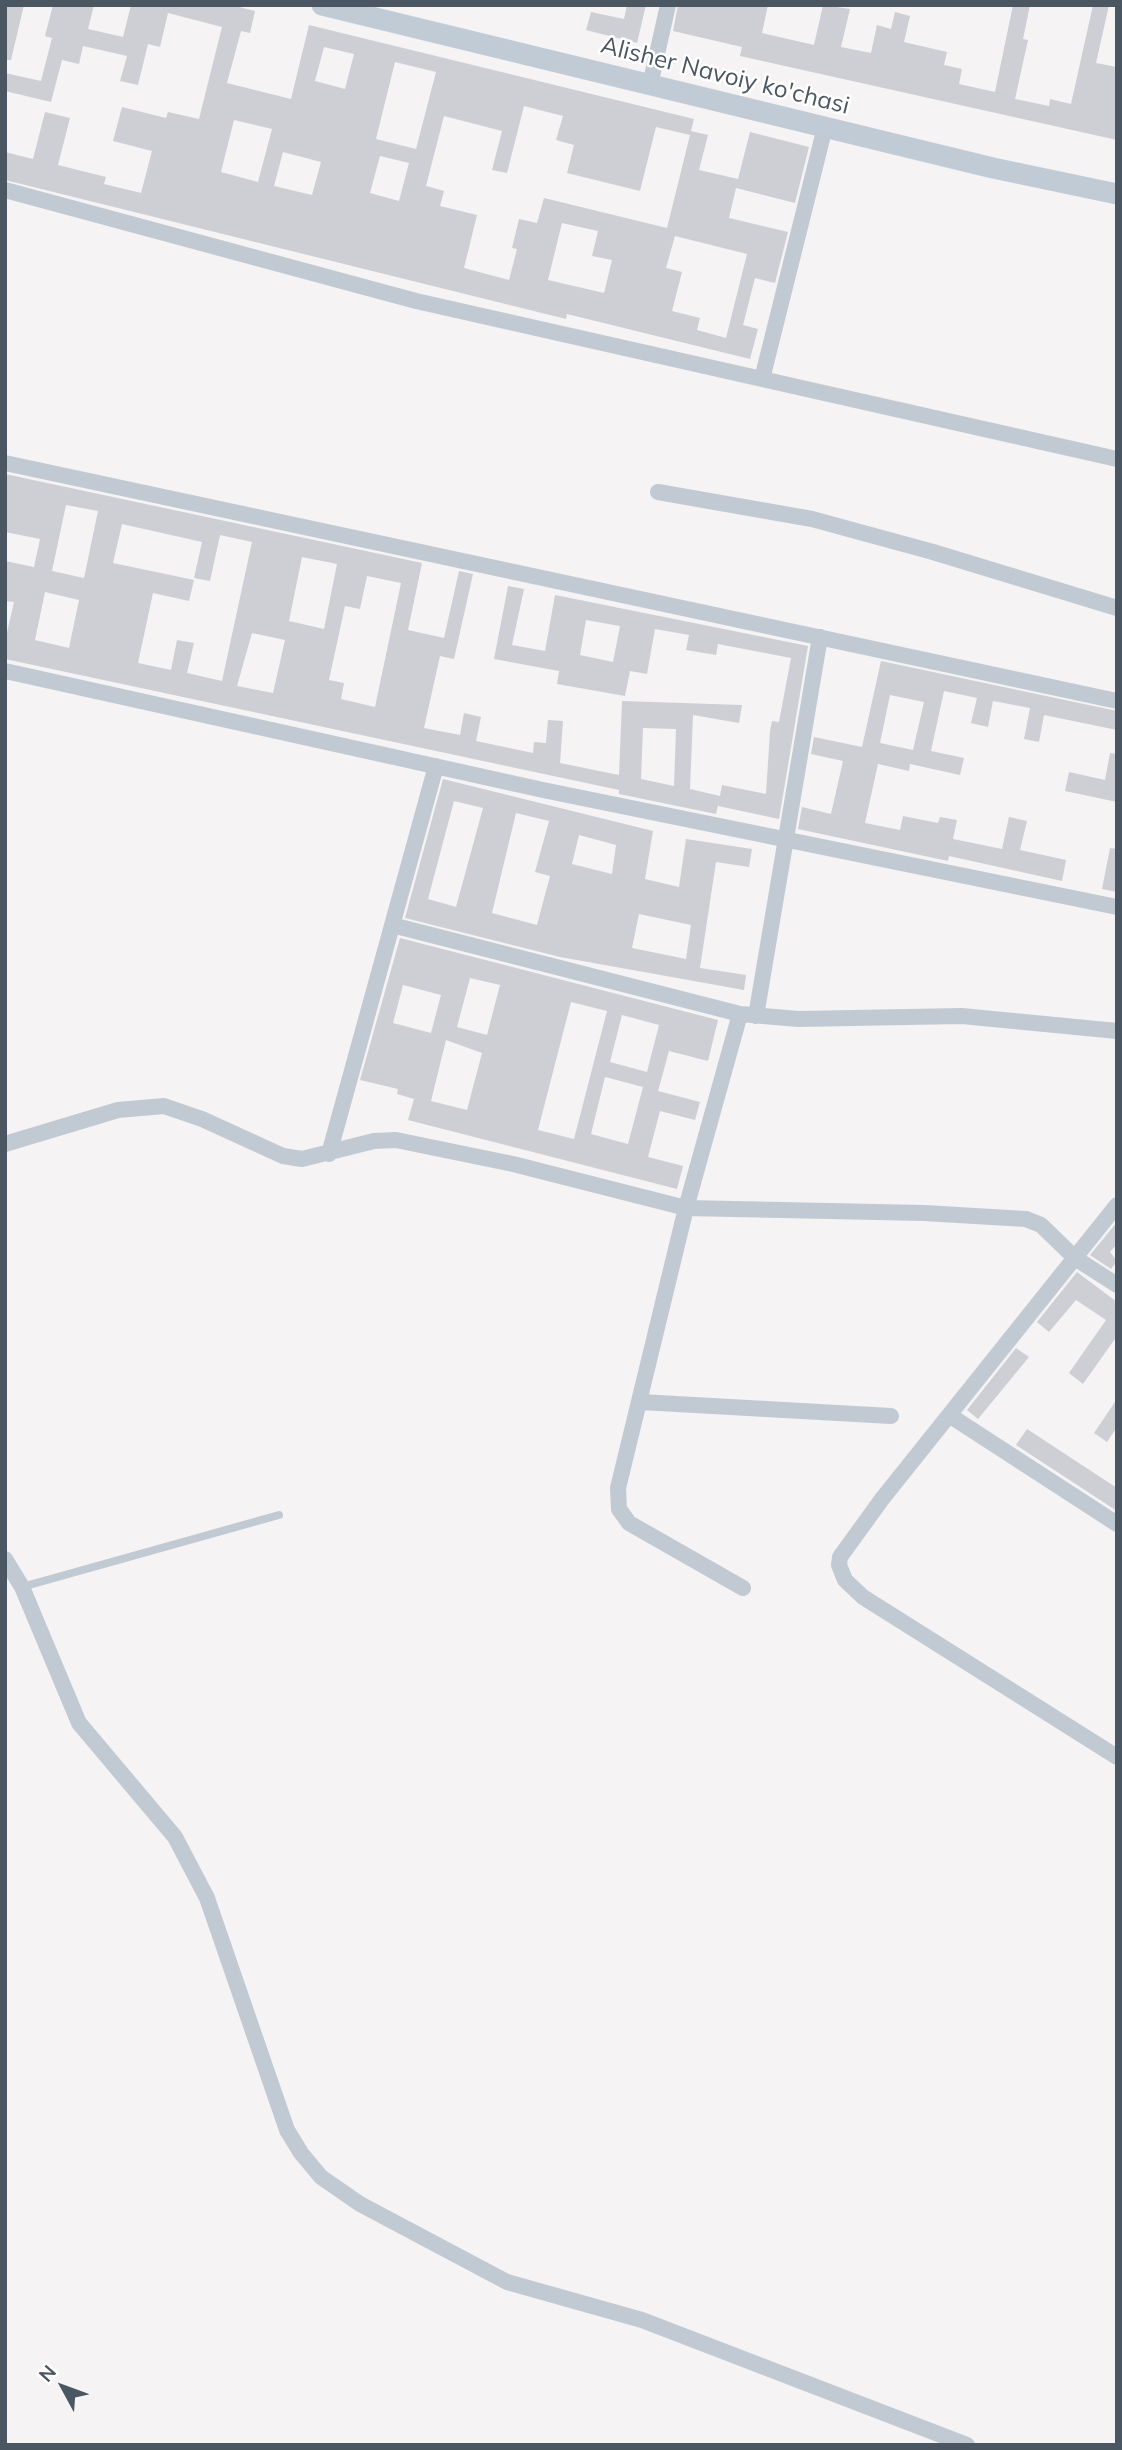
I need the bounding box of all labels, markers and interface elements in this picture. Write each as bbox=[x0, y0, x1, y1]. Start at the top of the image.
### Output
street label: Alisher Navoiy ko'chasi bbox=[598, 31, 852, 121]
north arrow bbox=[28, 2352, 98, 2422]
text: N bbox=[33, 2360, 61, 2387]

